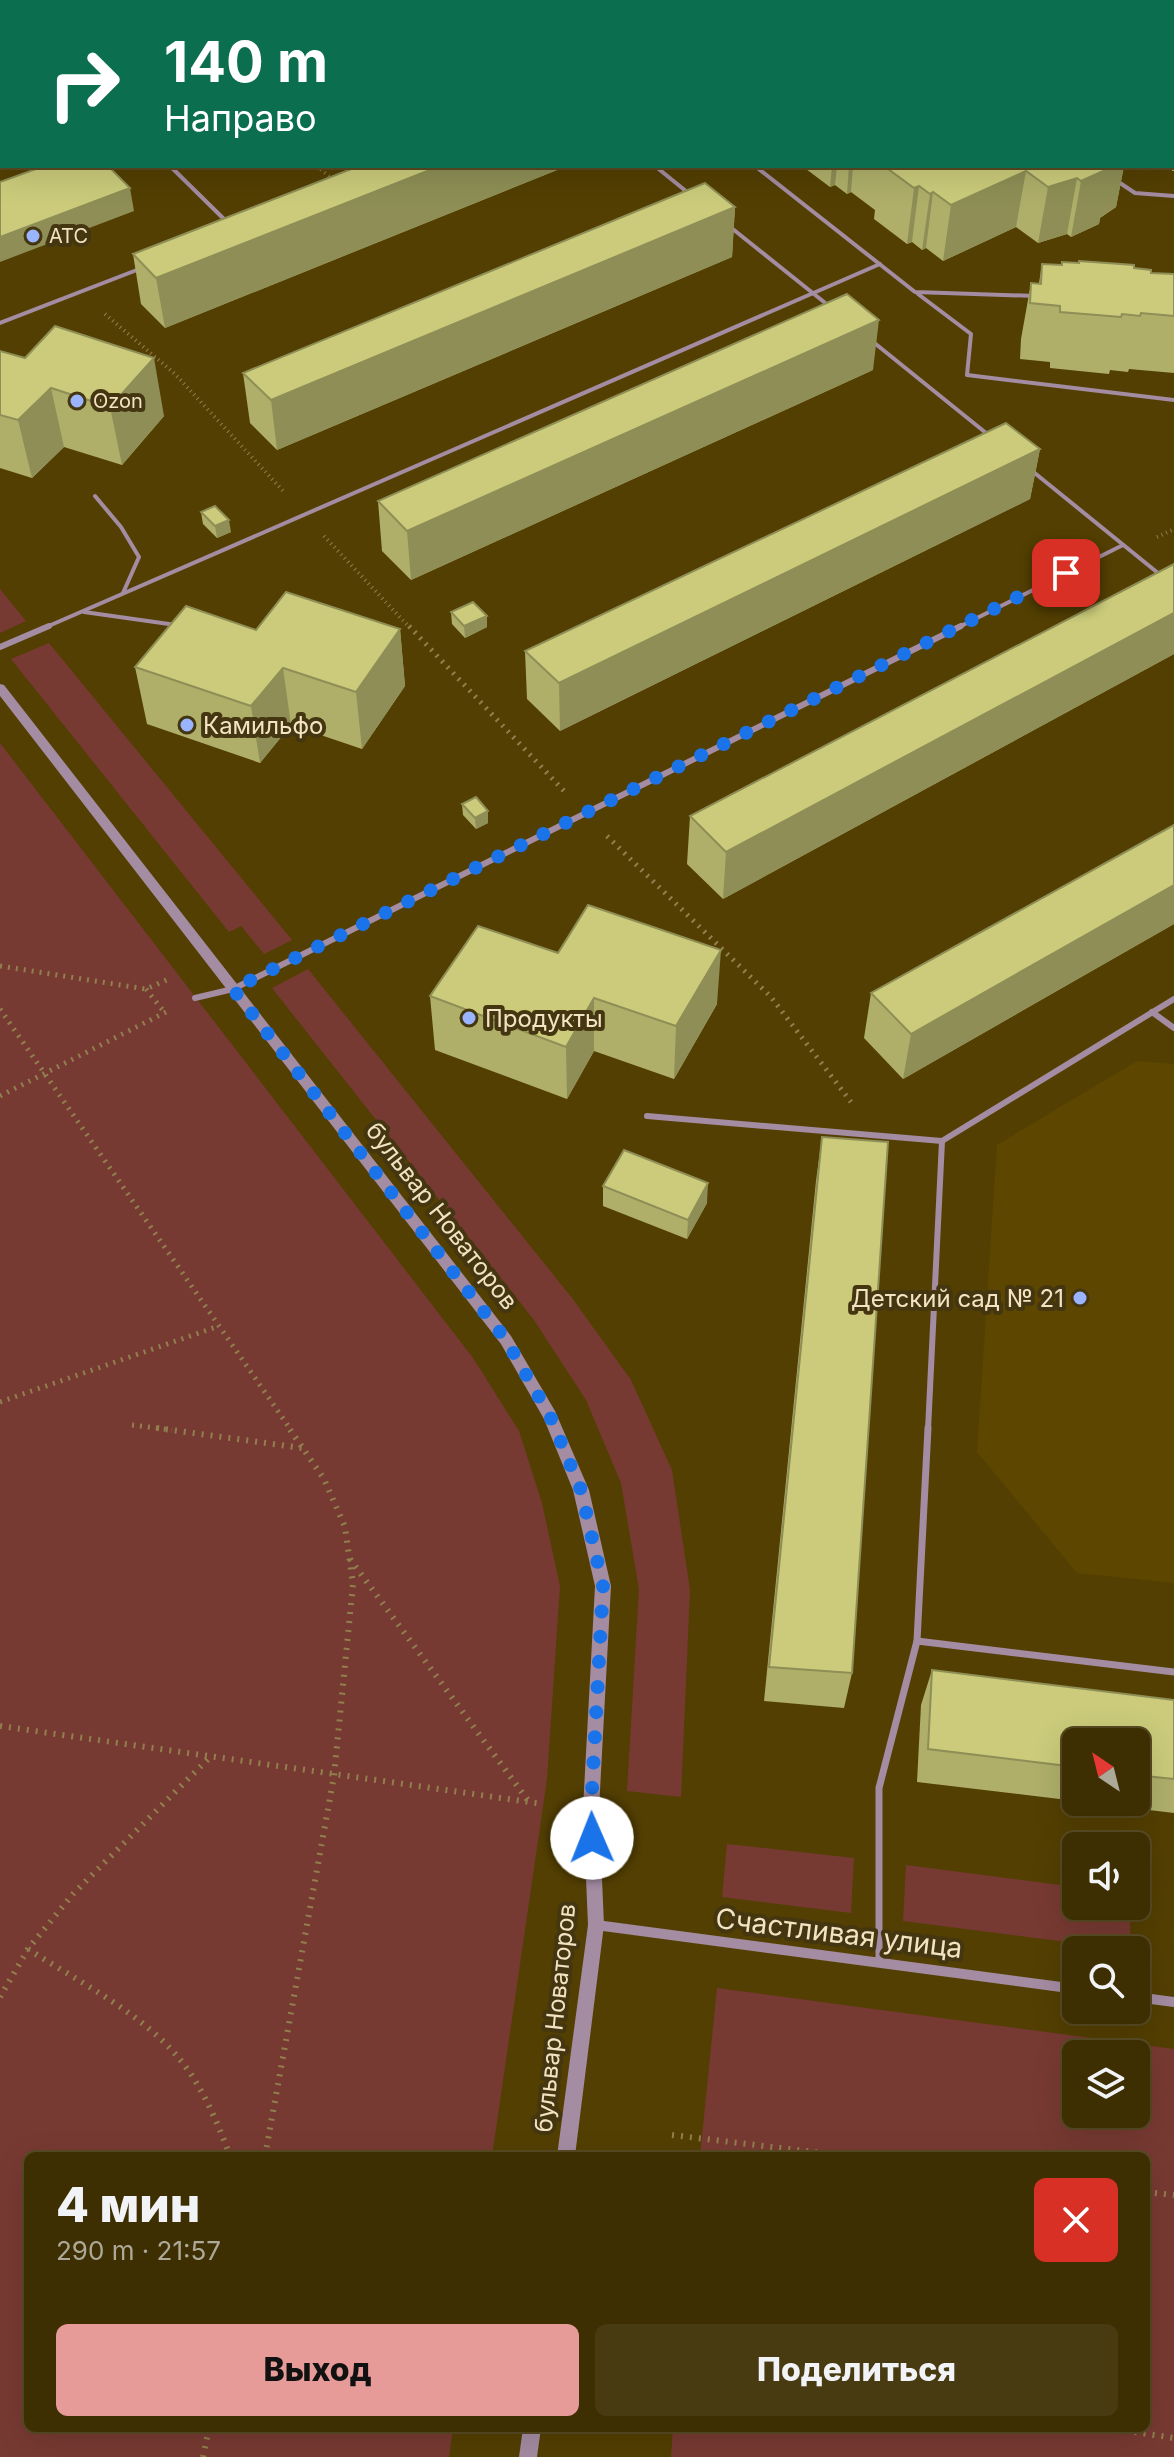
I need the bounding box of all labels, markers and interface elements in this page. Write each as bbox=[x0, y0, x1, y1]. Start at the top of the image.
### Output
text: 140 m bbox=[164, 28, 328, 96]
icon: right bbox=[32, 32, 136, 136]
text: Направо bbox=[164, 96, 317, 140]
place label: АТС bbox=[49, 224, 88, 248]
marker: АТС bbox=[24, 227, 42, 245]
place label: Ozon bbox=[93, 389, 143, 413]
marker: Ozon bbox=[68, 392, 86, 410]
pin bbox=[1032, 539, 1100, 607]
icon: arrive bbox=[1044, 551, 1088, 595]
place label: Камильфо bbox=[203, 711, 323, 740]
marker: Камильфо bbox=[178, 716, 196, 734]
place label: Продукты bbox=[485, 1004, 603, 1033]
marker: Продукты bbox=[460, 1009, 478, 1027]
street label: бульвар Новаторов bbox=[360, 1117, 524, 1315]
place label: Детский сад № 21 bbox=[851, 1284, 1064, 1313]
marker: Детский сад № 21 bbox=[1071, 1289, 1089, 1307]
north arrow bbox=[1062, 1728, 1150, 1816]
map controls bbox=[1062, 1728, 1150, 2128]
position arrow bbox=[550, 1796, 634, 1880]
button: sound bbox=[1062, 1832, 1150, 1920]
street label: Счастливая улица bbox=[714, 1901, 964, 1965]
street label: бульвар Новаторов bbox=[529, 1902, 581, 2134]
button: search bbox=[1062, 1936, 1150, 2024]
button: layers bbox=[1062, 2040, 1150, 2128]
text: 4 мин bbox=[56, 2175, 200, 2234]
button: close bbox=[1034, 2178, 1118, 2262]
text: 290 m · 21:57 bbox=[56, 2235, 221, 2266]
button: Выход bbox=[56, 2324, 579, 2416]
button: Поделиться bbox=[595, 2324, 1118, 2416]

